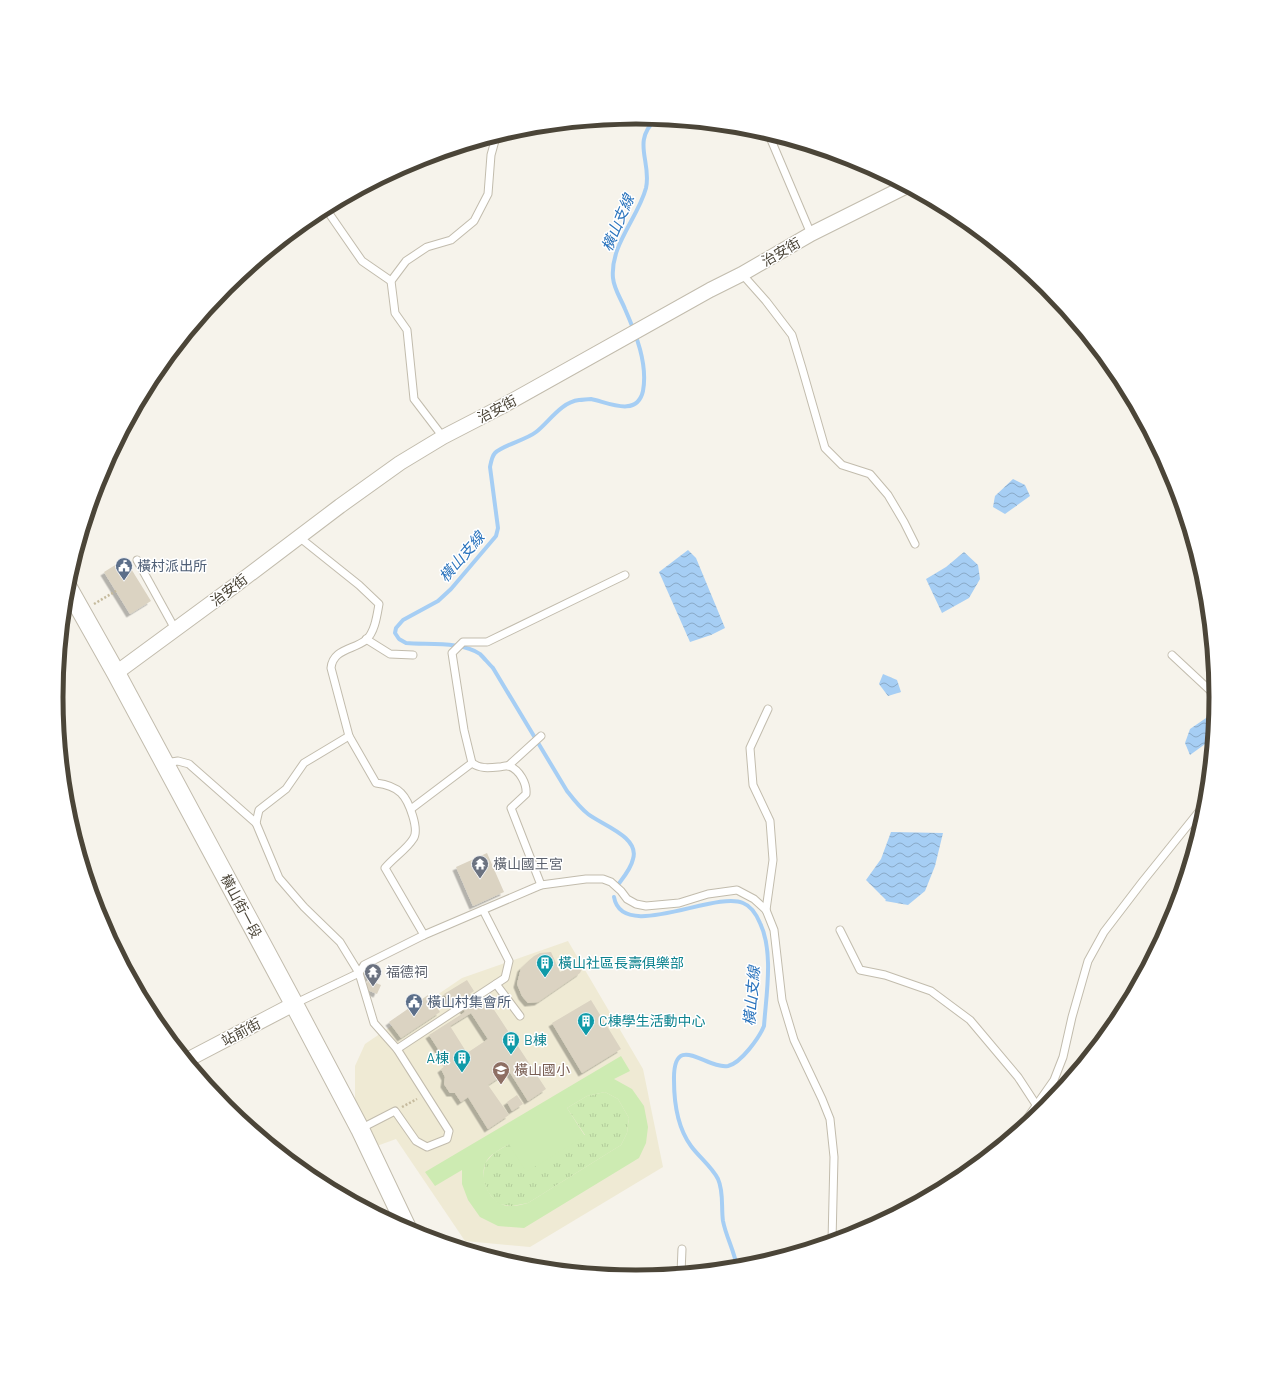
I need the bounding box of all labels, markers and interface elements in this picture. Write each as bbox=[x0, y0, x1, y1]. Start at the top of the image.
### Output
water label: 橫山支線 bbox=[597, 190, 638, 254]
street label: 治安街 bbox=[758, 234, 803, 269]
street label: 治安街 bbox=[474, 391, 519, 426]
water label: 橫山支線 bbox=[435, 526, 489, 585]
public building icon: 橫村派出所 bbox=[114, 556, 134, 581]
place label: 橫村派出所 bbox=[137, 557, 207, 574]
street label: 治安街 bbox=[207, 570, 251, 609]
temple icon: 橫山國王宮 bbox=[470, 854, 490, 879]
place label: 橫山國王宮 bbox=[493, 855, 563, 872]
street label: 橫山街一段 bbox=[218, 871, 265, 941]
building icon: 橫山社區長壽俱樂部 bbox=[535, 953, 555, 978]
place label: 橫山社區長壽俱樂部 bbox=[558, 954, 684, 971]
temple icon: 福德祠 bbox=[363, 962, 383, 987]
place label: 福德祠 bbox=[386, 963, 428, 980]
water label: 橫山支線 bbox=[739, 963, 763, 1027]
public building icon: 橫山村集會所 bbox=[404, 992, 424, 1017]
place label: 橫山村集會所 bbox=[427, 993, 511, 1010]
building icon: C棟學生活動中心 bbox=[576, 1011, 596, 1036]
place label: C棟學生活動中心 bbox=[599, 1012, 706, 1029]
street label: 站前街 bbox=[218, 1014, 263, 1049]
building icon: B棟 bbox=[501, 1030, 521, 1055]
place label: B棟 bbox=[524, 1031, 547, 1048]
building icon: A棟 bbox=[452, 1048, 472, 1073]
place label: A棟 bbox=[427, 1049, 449, 1066]
school or university icon: 橫山國小 bbox=[491, 1060, 511, 1085]
place label: 橫山國小 bbox=[514, 1061, 570, 1078]

